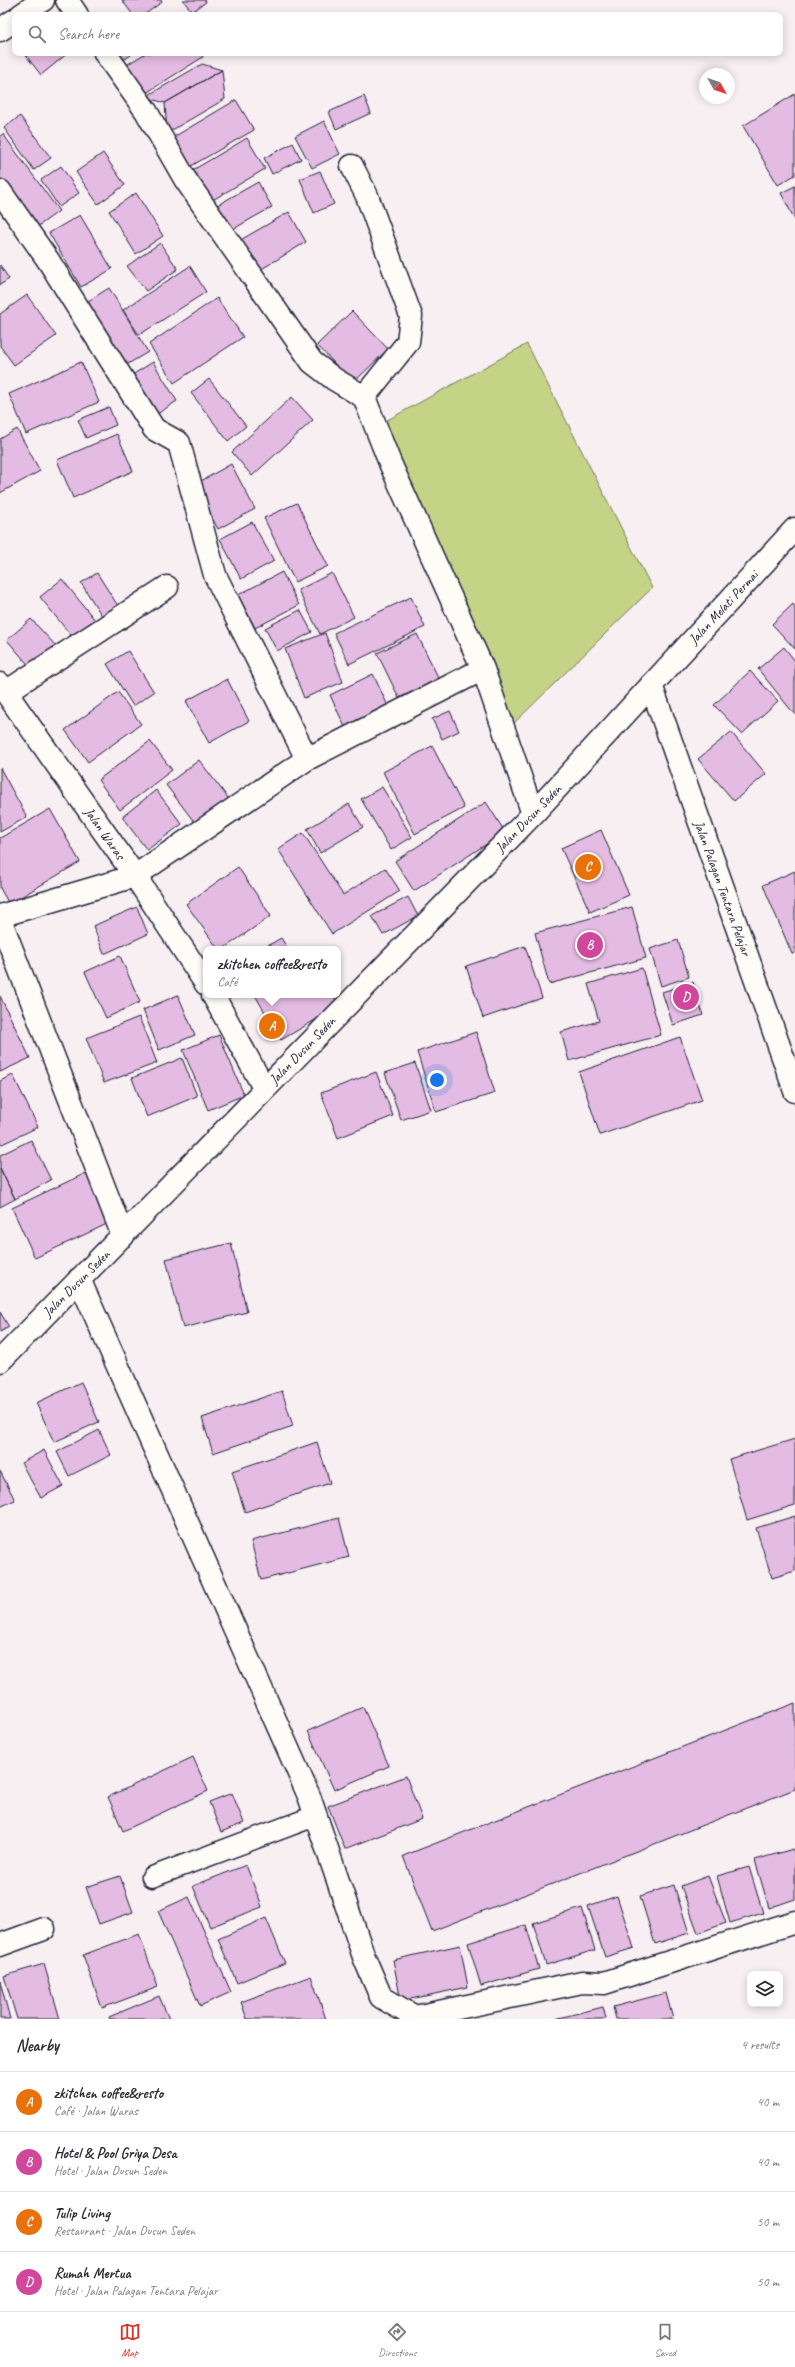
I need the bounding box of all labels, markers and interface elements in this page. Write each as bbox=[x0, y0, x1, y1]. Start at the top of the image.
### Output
search box bbox=[12, 12, 783, 56]
icon: search bbox=[26, 23, 48, 45]
text: Search here bbox=[58, 25, 119, 44]
north arrow bbox=[699, 68, 735, 104]
street label: Jalan Melati Permai bbox=[684, 565, 763, 648]
street label: Jalan Dusun Seden bbox=[491, 780, 566, 857]
street label: Jalan Waras bbox=[80, 803, 129, 864]
street label: Jalan Palagan Tentara Pelajar bbox=[690, 817, 755, 959]
pin: C bbox=[575, 852, 601, 882]
pin: B bbox=[577, 930, 603, 960]
popup bbox=[203, 946, 341, 998]
text: zkitchen coffee&resto bbox=[217, 955, 327, 974]
text: Café bbox=[217, 974, 237, 990]
pin: D bbox=[673, 982, 699, 1012]
pin: A bbox=[259, 1011, 285, 1041]
street label: Jalan Dusun Seden bbox=[265, 1012, 340, 1089]
your location bbox=[427, 1070, 447, 1090]
street label: Jalan Dusun Seden bbox=[38, 1246, 114, 1321]
map controls bbox=[747, 1971, 783, 2007]
button: layers bbox=[747, 1971, 783, 2007]
text: Nearby bbox=[16, 2035, 59, 2056]
text: 4 results bbox=[741, 2037, 779, 2053]
text: zkitchen coffee&resto bbox=[54, 2084, 163, 2103]
text: A bbox=[26, 2094, 32, 2110]
text: 40 m bbox=[757, 2094, 779, 2110]
text: Café · Jalan Waras bbox=[54, 2103, 138, 2119]
text: Hotel & Pool Griya Desa bbox=[54, 2144, 177, 2163]
text: B bbox=[26, 2154, 32, 2170]
text: 40 m bbox=[757, 2154, 779, 2170]
text: Hotel · Jalan Dusun Seden bbox=[54, 2163, 167, 2179]
text: Tulip Living bbox=[54, 2204, 110, 2223]
text: C bbox=[26, 2214, 32, 2230]
text: 50 m bbox=[757, 2214, 779, 2230]
text: Restaurant · Jalan Dusun Seden bbox=[54, 2223, 195, 2239]
text: Rumah Mertua bbox=[54, 2264, 131, 2283]
text: D bbox=[25, 2274, 33, 2290]
text: 50 m bbox=[757, 2274, 779, 2290]
text: Hotel · Jalan Palagan Tentara Pelajar bbox=[54, 2283, 218, 2299]
tab: Map bbox=[119, 2321, 141, 2359]
tab: Directions bbox=[378, 2321, 417, 2359]
tab: Saved bbox=[654, 2321, 676, 2359]

